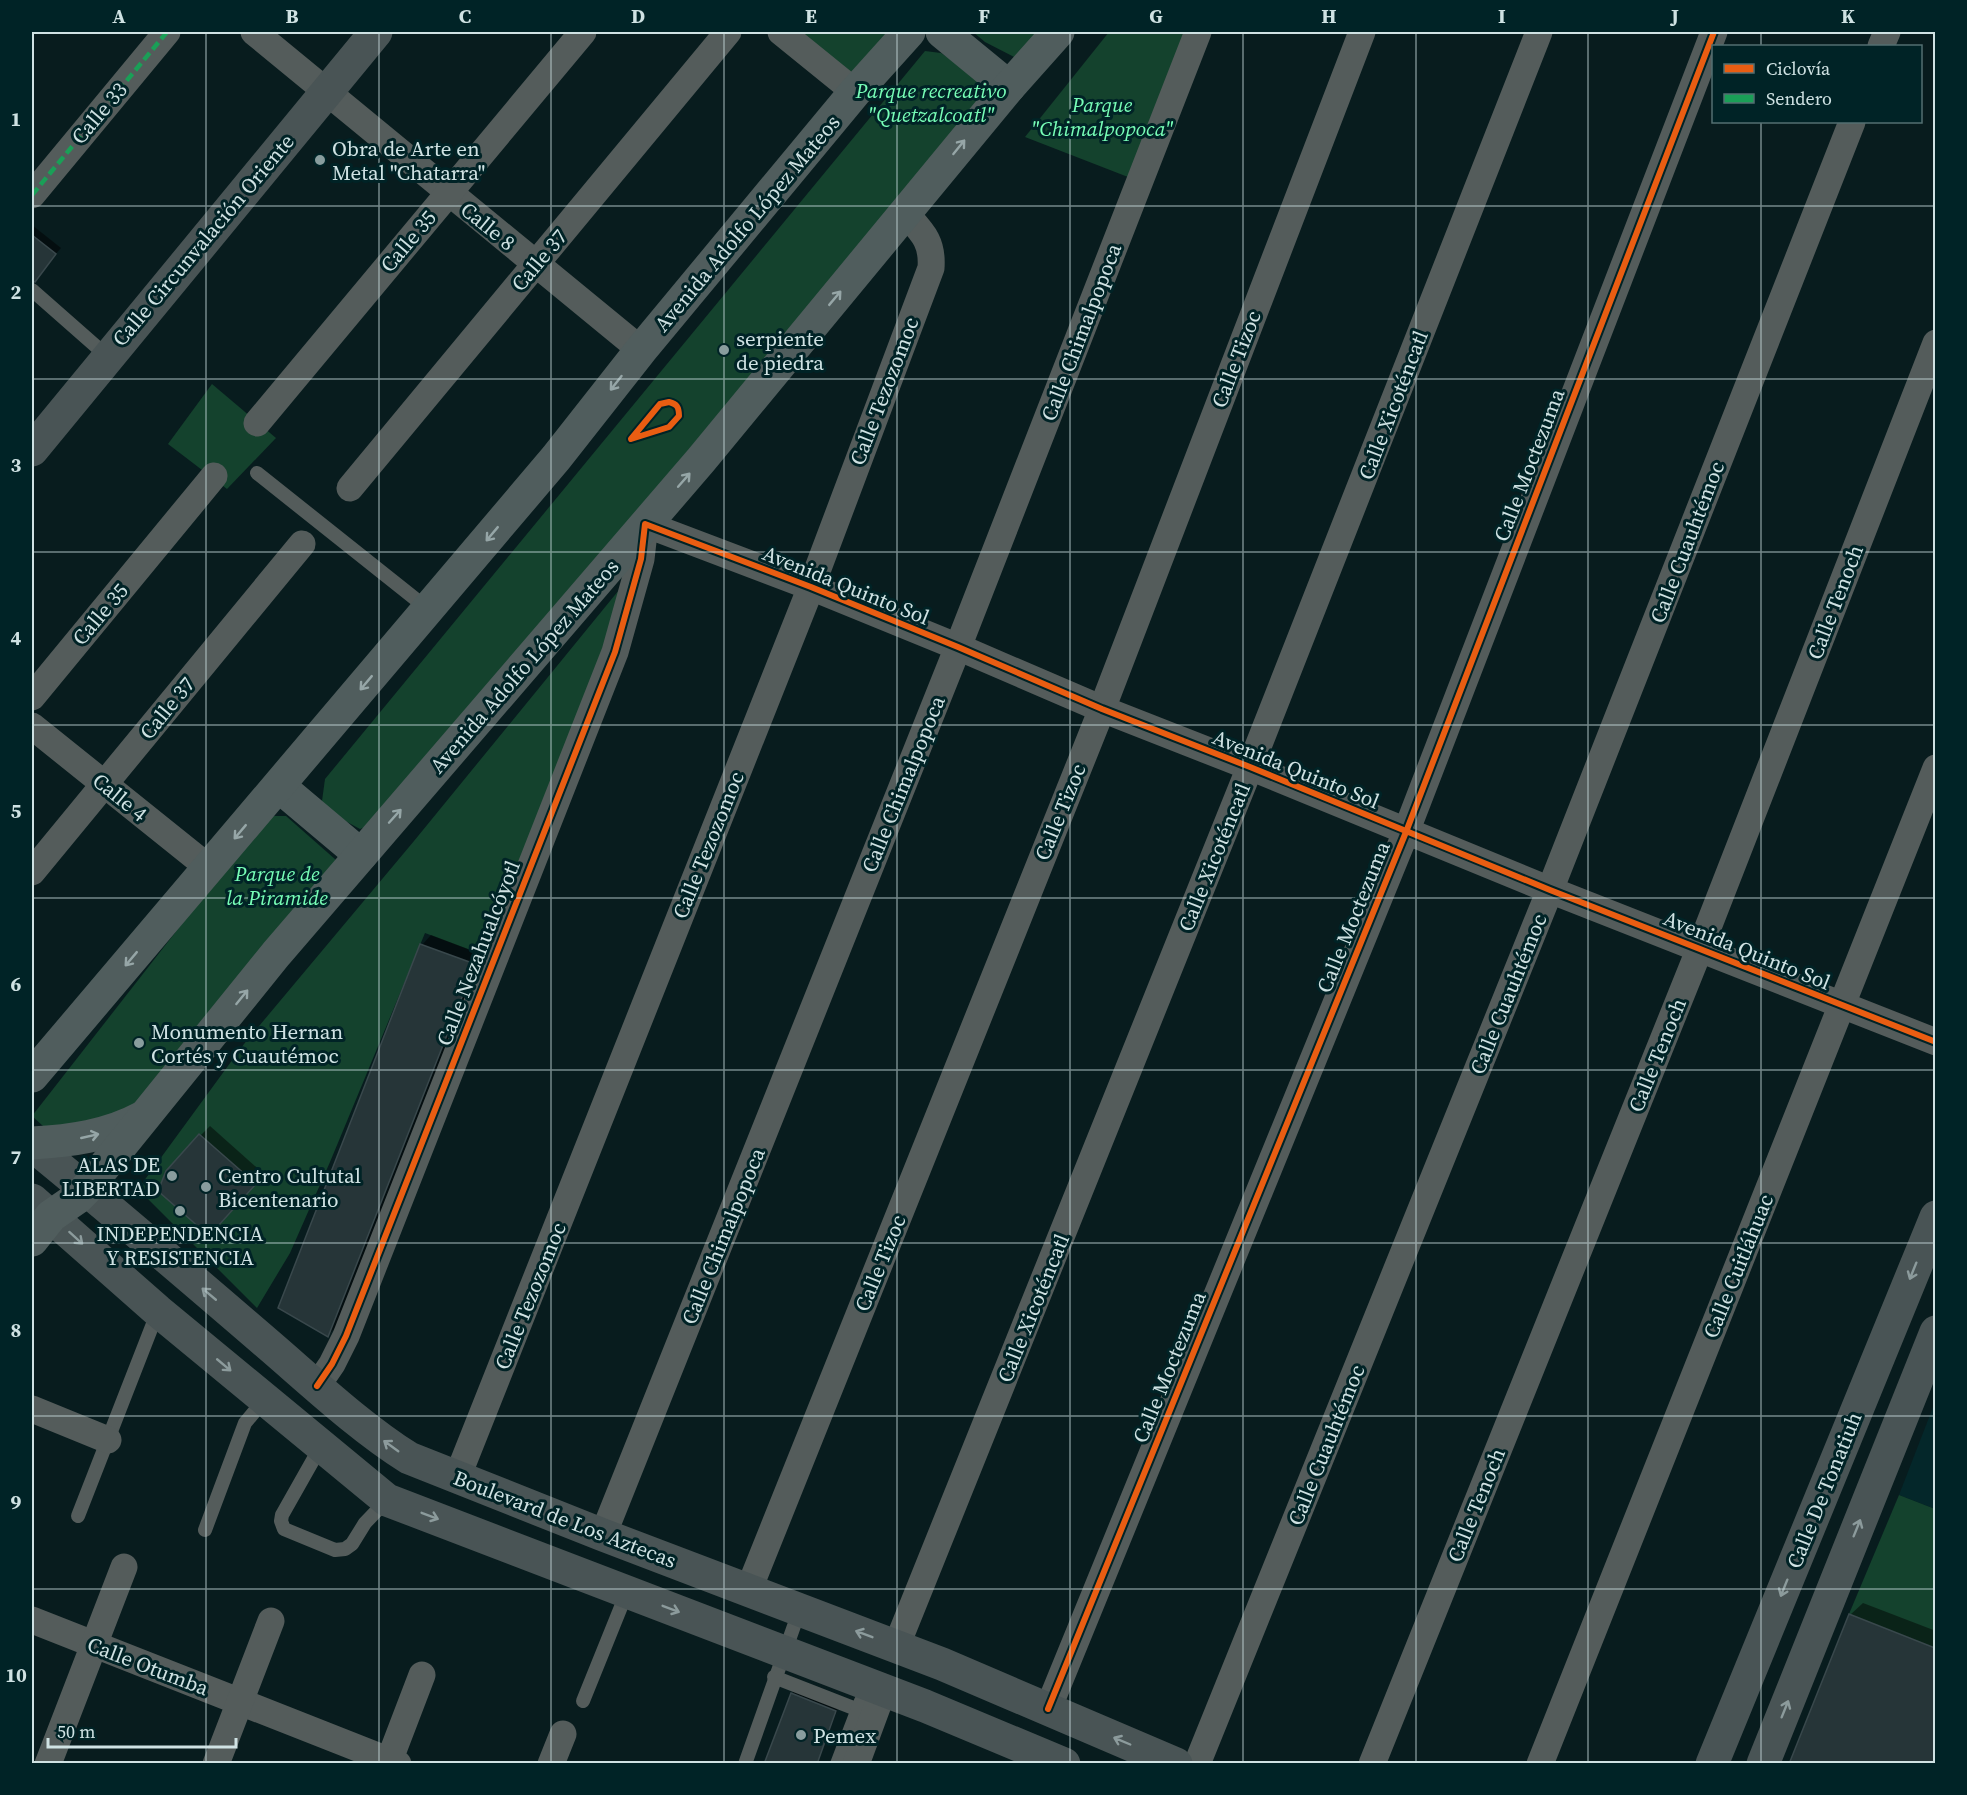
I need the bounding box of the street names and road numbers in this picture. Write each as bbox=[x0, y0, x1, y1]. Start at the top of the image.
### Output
street label: Calle 33 bbox=[64, 76, 134, 150]
street label: Avenida Adolfo López Mateos bbox=[647, 108, 847, 338]
street label: Calle Circunvalación Oriente bbox=[105, 128, 301, 352]
street label: Calle 8 bbox=[455, 195, 521, 257]
street label: Calle 35 bbox=[373, 204, 443, 278]
street label: Calle 37 bbox=[504, 223, 574, 297]
street label: Calle Chimalpopoca bbox=[1034, 239, 1128, 425]
street label: Calle Tizoc bbox=[1204, 306, 1268, 412]
street label: Calle Tezozomoc bbox=[842, 313, 926, 469]
street label: Calle Xicoténcatl bbox=[1351, 326, 1435, 484]
street label: Calle Moctezuma bbox=[1487, 384, 1572, 546]
street label: Calle Cuauhtémoc bbox=[1643, 457, 1731, 627]
street label: Avenida Quinto Sol bbox=[758, 538, 934, 632]
street label: Calle Tenoch bbox=[1800, 541, 1870, 663]
street label: Avenida Adolfo López Mateos bbox=[423, 553, 625, 779]
street label: Calle 35 bbox=[65, 577, 135, 651]
street label: Calle 37 bbox=[133, 670, 201, 746]
street label: Calle Chimalpopoca bbox=[854, 691, 952, 877]
street label: Avenida Quinto Sol bbox=[1208, 722, 1384, 816]
street label: Calle Tizoc bbox=[1027, 759, 1093, 865]
street label: Calle 4 bbox=[87, 766, 154, 828]
street label: Calle Tezozomoc bbox=[665, 767, 751, 923]
street label: Calle Xicoténcatl bbox=[1171, 778, 1257, 936]
street label: Calle Moctezuma bbox=[1309, 836, 1397, 997]
street label: Calle Nezahualcóyotl bbox=[429, 856, 527, 1050]
street label: Avenida Quinto Sol bbox=[1659, 903, 1835, 997]
street label: Calle Cuauhtémoc bbox=[1463, 909, 1553, 1079]
street label: Calle Tenoch bbox=[1621, 994, 1693, 1116]
street label: Calle Chimalpopoca bbox=[674, 1143, 772, 1329]
street label: Calle Cuitláhuac bbox=[1696, 1190, 1780, 1342]
street label: Calle Tizoc bbox=[847, 1210, 913, 1316]
street label: Calle Tezozomoc bbox=[487, 1218, 573, 1374]
street label: Calle Xicoténcatl bbox=[990, 1229, 1076, 1387]
street label: Calle Moctezuma bbox=[1125, 1286, 1213, 1447]
street label: Calle Cuauhtémoc bbox=[1281, 1360, 1371, 1530]
street label: Calle De Tonatiuh bbox=[1779, 1407, 1869, 1573]
street label: Calle Tenoch bbox=[1440, 1444, 1512, 1566]
street label: Boulevard de Los Aztecas bbox=[449, 1463, 681, 1575]
street label: Calle Otumba bbox=[83, 1630, 213, 1703]

